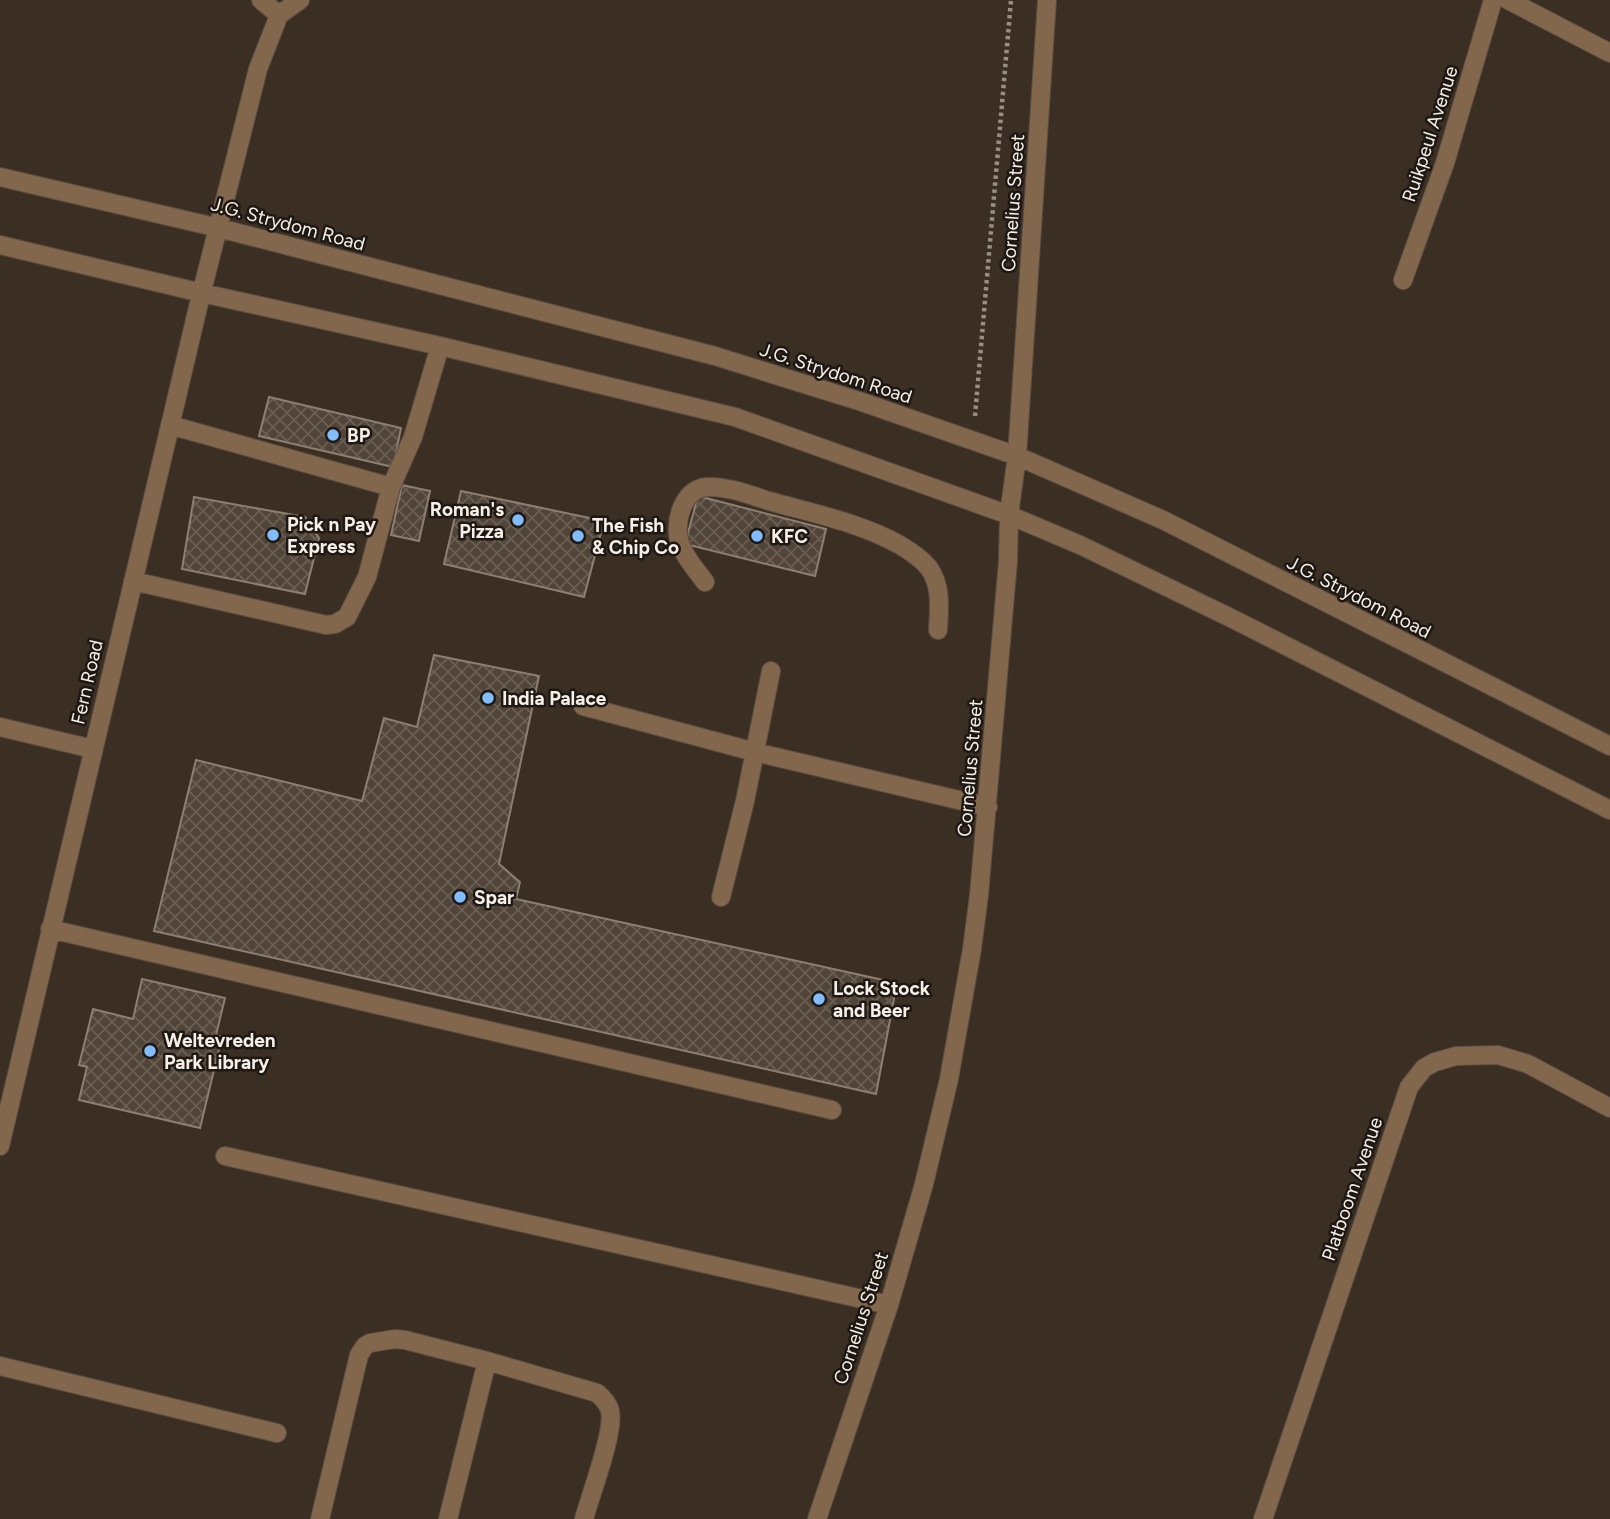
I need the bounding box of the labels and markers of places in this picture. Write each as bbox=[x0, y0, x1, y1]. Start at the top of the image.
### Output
place label: BP bbox=[347, 424, 371, 447]
marker: BP bbox=[325, 427, 341, 443]
place label: Roman's Pizza bbox=[430, 498, 504, 543]
marker: Roman's Pizza bbox=[510, 512, 526, 528]
place label: Pick n Pay Express bbox=[287, 513, 376, 558]
place label: The Fish & Chip Co bbox=[592, 514, 679, 559]
place label: KFC bbox=[771, 525, 808, 548]
marker: Pick n Pay Express bbox=[265, 527, 281, 543]
marker: The Fish & Chip Co bbox=[570, 528, 586, 544]
marker: KFC bbox=[749, 528, 765, 544]
place label: India Palace bbox=[502, 687, 607, 710]
marker: India Palace bbox=[480, 690, 496, 706]
place label: Spar bbox=[474, 886, 514, 909]
marker: Spar bbox=[452, 889, 468, 905]
place label: Lock Stock and Beer bbox=[833, 977, 931, 1022]
marker: Lock Stock and Beer bbox=[811, 991, 827, 1007]
place label: Weltevreden Park Library bbox=[164, 1029, 276, 1074]
marker: Weltevreden Park Library bbox=[142, 1043, 158, 1059]

